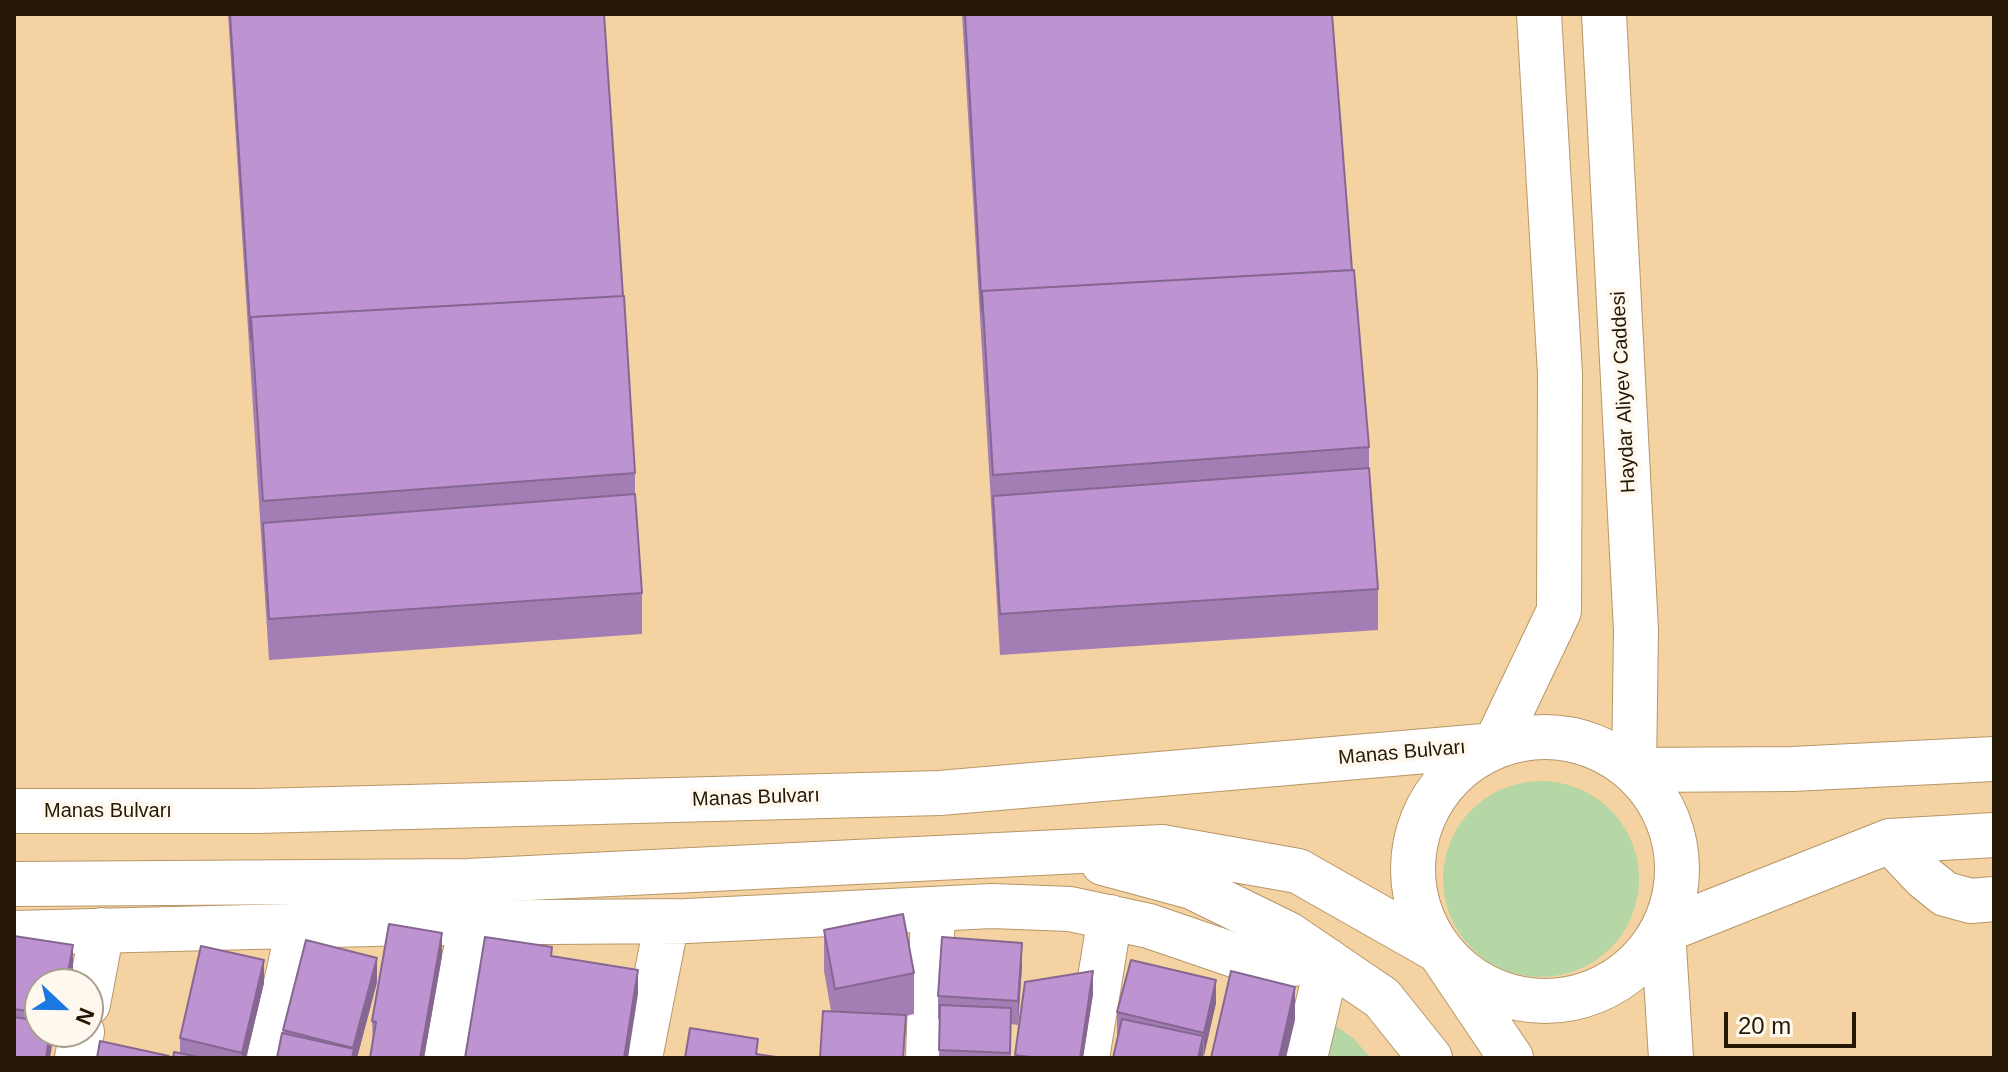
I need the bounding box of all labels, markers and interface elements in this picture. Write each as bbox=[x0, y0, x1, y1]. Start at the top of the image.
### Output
street label: Haydar Aliyev Caddesi bbox=[1607, 290, 1641, 494]
street label: Manas Bulvarı bbox=[1337, 735, 1467, 771]
street label: Manas Bulvarı bbox=[692, 784, 820, 812]
street label: Manas Bulvarı bbox=[44, 799, 172, 823]
north arrow bbox=[24, 968, 104, 1048]
scale bar bbox=[1728, 996, 1860, 1046]
text: N bbox=[70, 1004, 99, 1028]
text: 20 m bbox=[1738, 1012, 1791, 1039]

